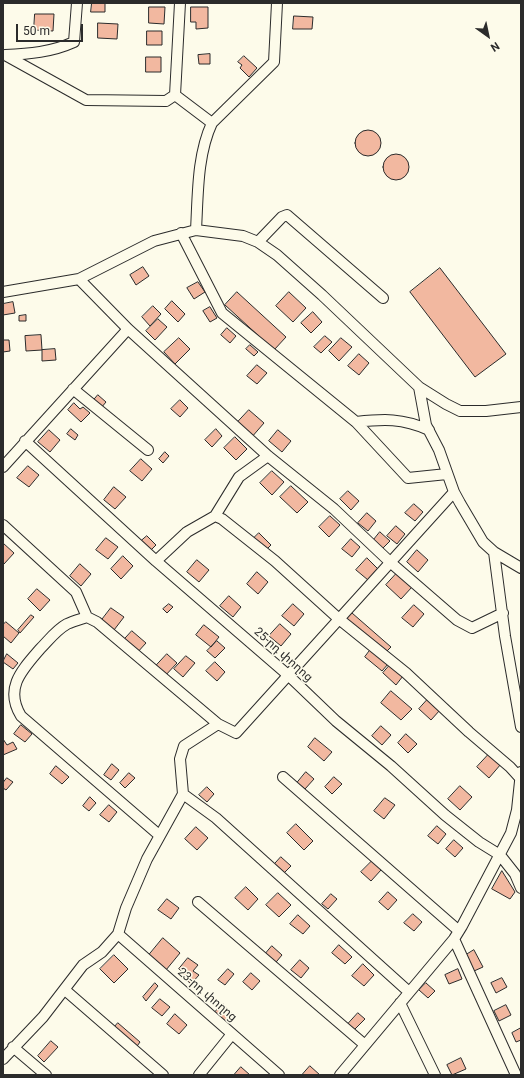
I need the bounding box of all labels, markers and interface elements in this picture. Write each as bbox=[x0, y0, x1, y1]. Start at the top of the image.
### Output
scale bar bbox=[18, 16, 85, 42]
north arrow bbox=[468, 16, 508, 56]
text: 50 m bbox=[23, 24, 50, 38]
text: N bbox=[488, 39, 502, 54]
street label: 25-րդ փողոց bbox=[251, 625, 315, 685]
street label: 23-րդ փողոց bbox=[174, 965, 240, 1025]

